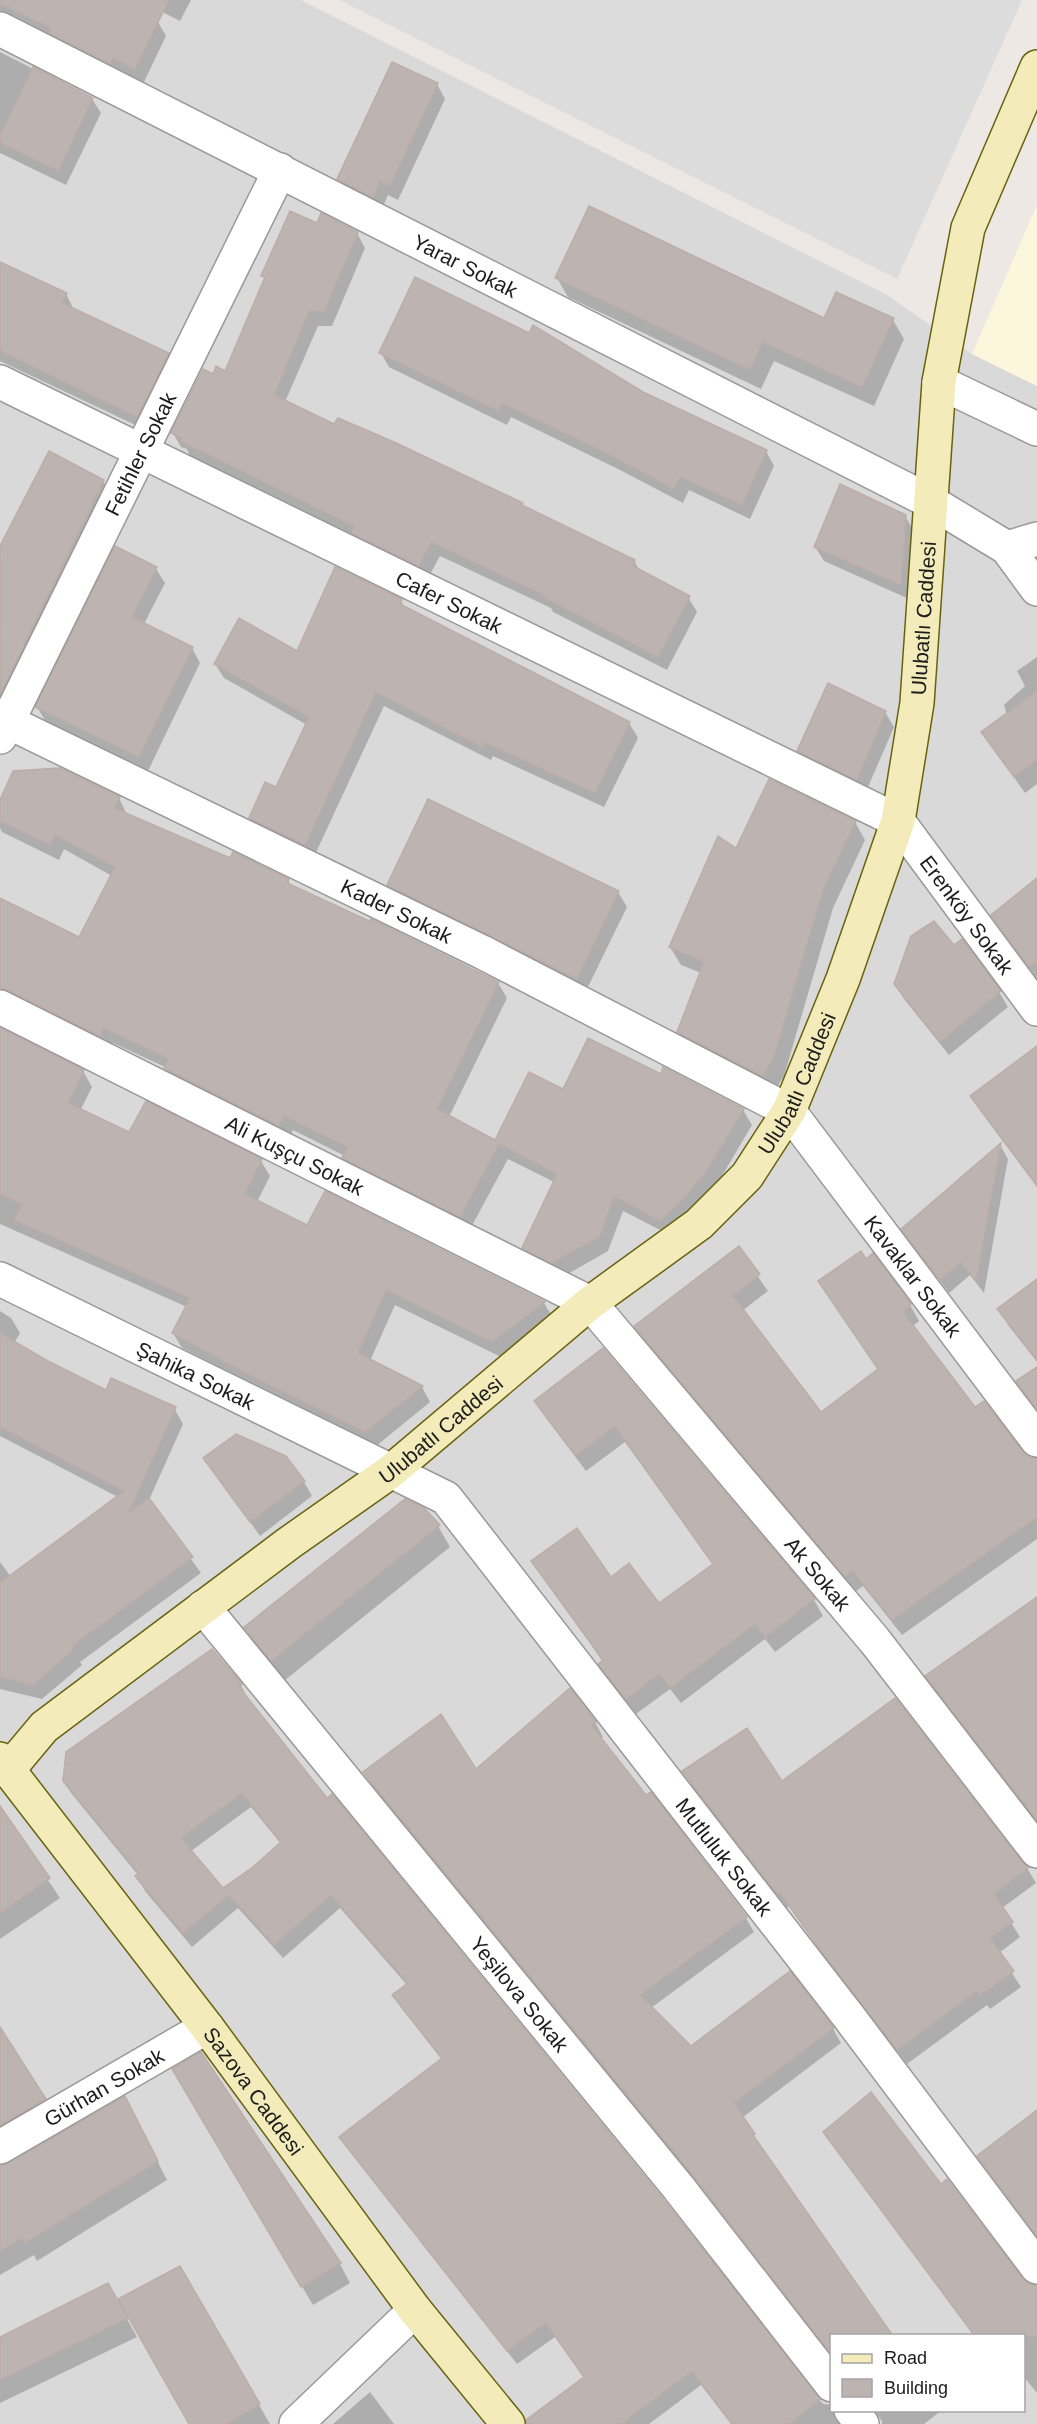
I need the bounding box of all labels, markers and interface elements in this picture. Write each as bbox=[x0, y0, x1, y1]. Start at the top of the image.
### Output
street label: Yarar Sokak bbox=[409, 229, 522, 302]
street label: Fetihler Sokak bbox=[100, 388, 180, 519]
street label: Ulubatlı Caddesi bbox=[906, 541, 940, 696]
street label: Cafer Sokak bbox=[392, 566, 507, 638]
street label: Erenköy Sokak bbox=[916, 851, 1019, 979]
street label: Kader Sokak bbox=[338, 874, 456, 947]
street label: Ulubatlı Caddesi bbox=[753, 1009, 840, 1158]
street label: Ali Kuşçu Sokak bbox=[222, 1111, 368, 1200]
street label: Kavaklar Sokak bbox=[860, 1211, 967, 1341]
street label: Şahika Sokak bbox=[133, 1336, 259, 1414]
street label: Ulubatlı Caddesi bbox=[374, 1371, 507, 1488]
street label: Ak Sokak bbox=[781, 1532, 856, 1615]
street label: Mutluluk Sokak bbox=[672, 1793, 778, 1920]
street label: Yeşilova Sokak bbox=[466, 1932, 574, 2056]
street label: Sazova Caddesi bbox=[199, 2022, 309, 2159]
street label: Gürhan Sokak bbox=[40, 2043, 168, 2130]
legend bbox=[830, 2334, 1025, 2412]
text: Road bbox=[884, 2348, 927, 2368]
text: Building bbox=[884, 2378, 948, 2398]

